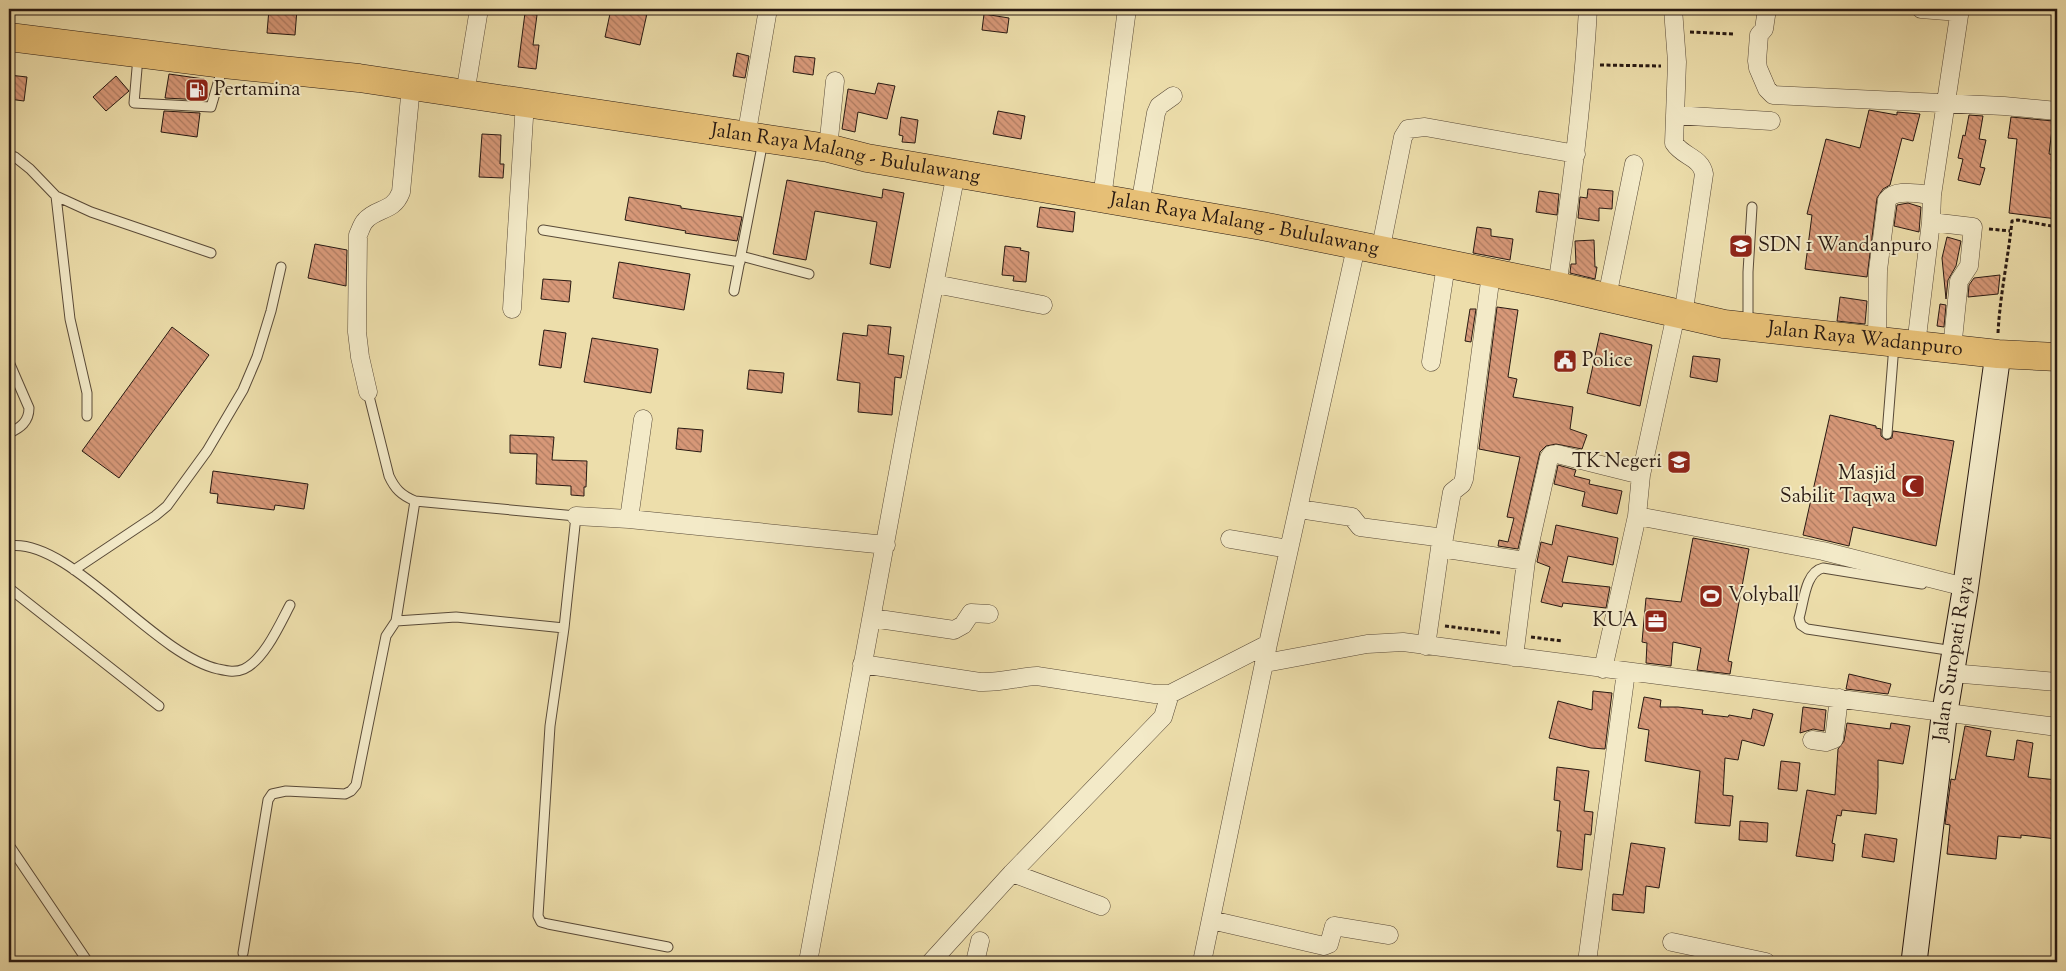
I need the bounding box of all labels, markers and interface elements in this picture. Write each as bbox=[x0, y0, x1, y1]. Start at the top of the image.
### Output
place label: Pertamina bbox=[214, 76, 301, 105]
fuel station icon: Pertamina bbox=[184, 77, 210, 103]
street label: Jalan Raya Malang - Bululawang bbox=[708, 116, 983, 192]
street label: Jalan Raya Malang - Bululawang bbox=[1107, 185, 1382, 264]
place label: SDN 1 Wandanpuro bbox=[1758, 232, 1932, 261]
school or university icon: SDN 1 Wandanpuro bbox=[1728, 233, 1754, 259]
street label: Jalan Raya Wadanpuro bbox=[1765, 314, 1964, 365]
place label: Police bbox=[1582, 347, 1633, 376]
public building icon: Police bbox=[1552, 348, 1578, 374]
place label: TK Negeri bbox=[1572, 448, 1662, 477]
school or university icon: TK Negeri bbox=[1666, 449, 1692, 475]
place label: Masjid Sabilit Taqwa bbox=[1780, 460, 1896, 512]
mosque icon: Masjid Sabilit Taqwa bbox=[1900, 473, 1926, 499]
street label: Jalan Suropati Raya bbox=[1927, 574, 1981, 744]
place label: Volyball bbox=[1728, 582, 1800, 611]
sports icon: Volyball bbox=[1698, 583, 1724, 609]
place label: KUA bbox=[1593, 607, 1638, 636]
office icon: KUA bbox=[1643, 608, 1669, 634]

